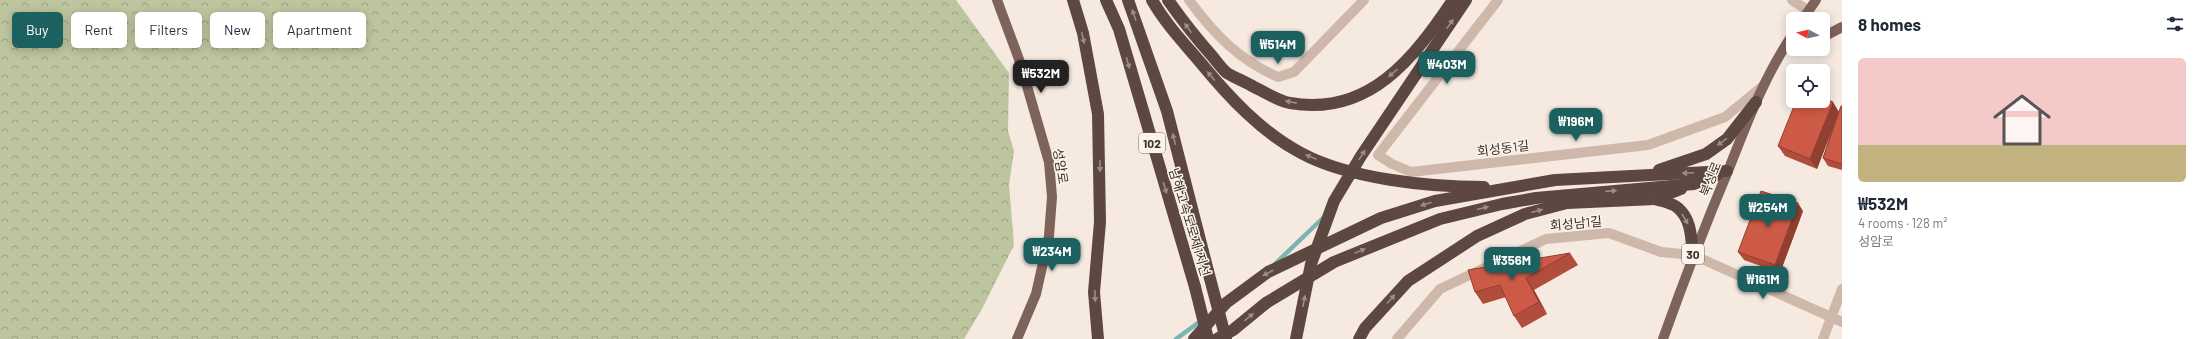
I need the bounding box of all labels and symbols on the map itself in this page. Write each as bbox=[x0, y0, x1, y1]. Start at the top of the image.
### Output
one-way arrow bbox=[1130, 9, 1136, 21]
north arrow bbox=[1786, 12, 1830, 56]
one-way arrow bbox=[1446, 18, 1454, 29]
one-way arrow bbox=[1184, 23, 1192, 33]
one-way arrow bbox=[1081, 31, 1087, 44]
pin: ₩514M bbox=[1250, 31, 1306, 65]
pin: ₩403M bbox=[1419, 51, 1475, 85]
one-way arrow bbox=[1125, 57, 1131, 69]
pin: ₩532M bbox=[1013, 60, 1069, 94]
one-way arrow bbox=[1388, 68, 1399, 77]
one-way arrow bbox=[1206, 70, 1215, 81]
one-way arrow bbox=[1285, 99, 1297, 105]
pin: ₩196M bbox=[1548, 108, 1604, 142]
one-way arrow bbox=[1171, 132, 1177, 144]
road number: 102 bbox=[1139, 133, 1165, 153]
street label: 회성동1길 bbox=[1476, 137, 1530, 159]
one-way arrow bbox=[1717, 138, 1727, 146]
street label: 성암로 bbox=[1050, 147, 1072, 185]
one-way arrow bbox=[1358, 150, 1366, 160]
one-way arrow bbox=[1304, 154, 1316, 160]
street label: 북성로 bbox=[1696, 159, 1724, 199]
one-way arrow bbox=[1097, 160, 1103, 173]
street label: 남해고속도로제1지선 bbox=[1166, 166, 1214, 278]
one-way arrow bbox=[1681, 170, 1694, 176]
one-way arrow bbox=[1162, 182, 1168, 194]
one-way arrow bbox=[1605, 187, 1617, 194]
pin: ₩254M bbox=[1740, 194, 1796, 228]
one-way arrow bbox=[1419, 201, 1431, 207]
one-way arrow bbox=[1477, 205, 1489, 211]
one-way arrow bbox=[1531, 208, 1543, 214]
street label: 회성남1길 bbox=[1549, 213, 1603, 233]
one-way arrow bbox=[1682, 213, 1689, 225]
pin: ₩234M bbox=[1024, 238, 1080, 272]
road number: 30 bbox=[1682, 244, 1704, 264]
pin: ₩356M bbox=[1484, 247, 1540, 281]
one-way arrow bbox=[1355, 248, 1366, 254]
pin: ₩161M bbox=[1735, 266, 1791, 300]
one-way arrow bbox=[1262, 269, 1274, 276]
one-way arrow bbox=[1091, 290, 1098, 302]
one-way arrow bbox=[1387, 294, 1396, 305]
one-way arrow bbox=[1301, 295, 1307, 307]
one-way arrow bbox=[1243, 313, 1254, 321]

